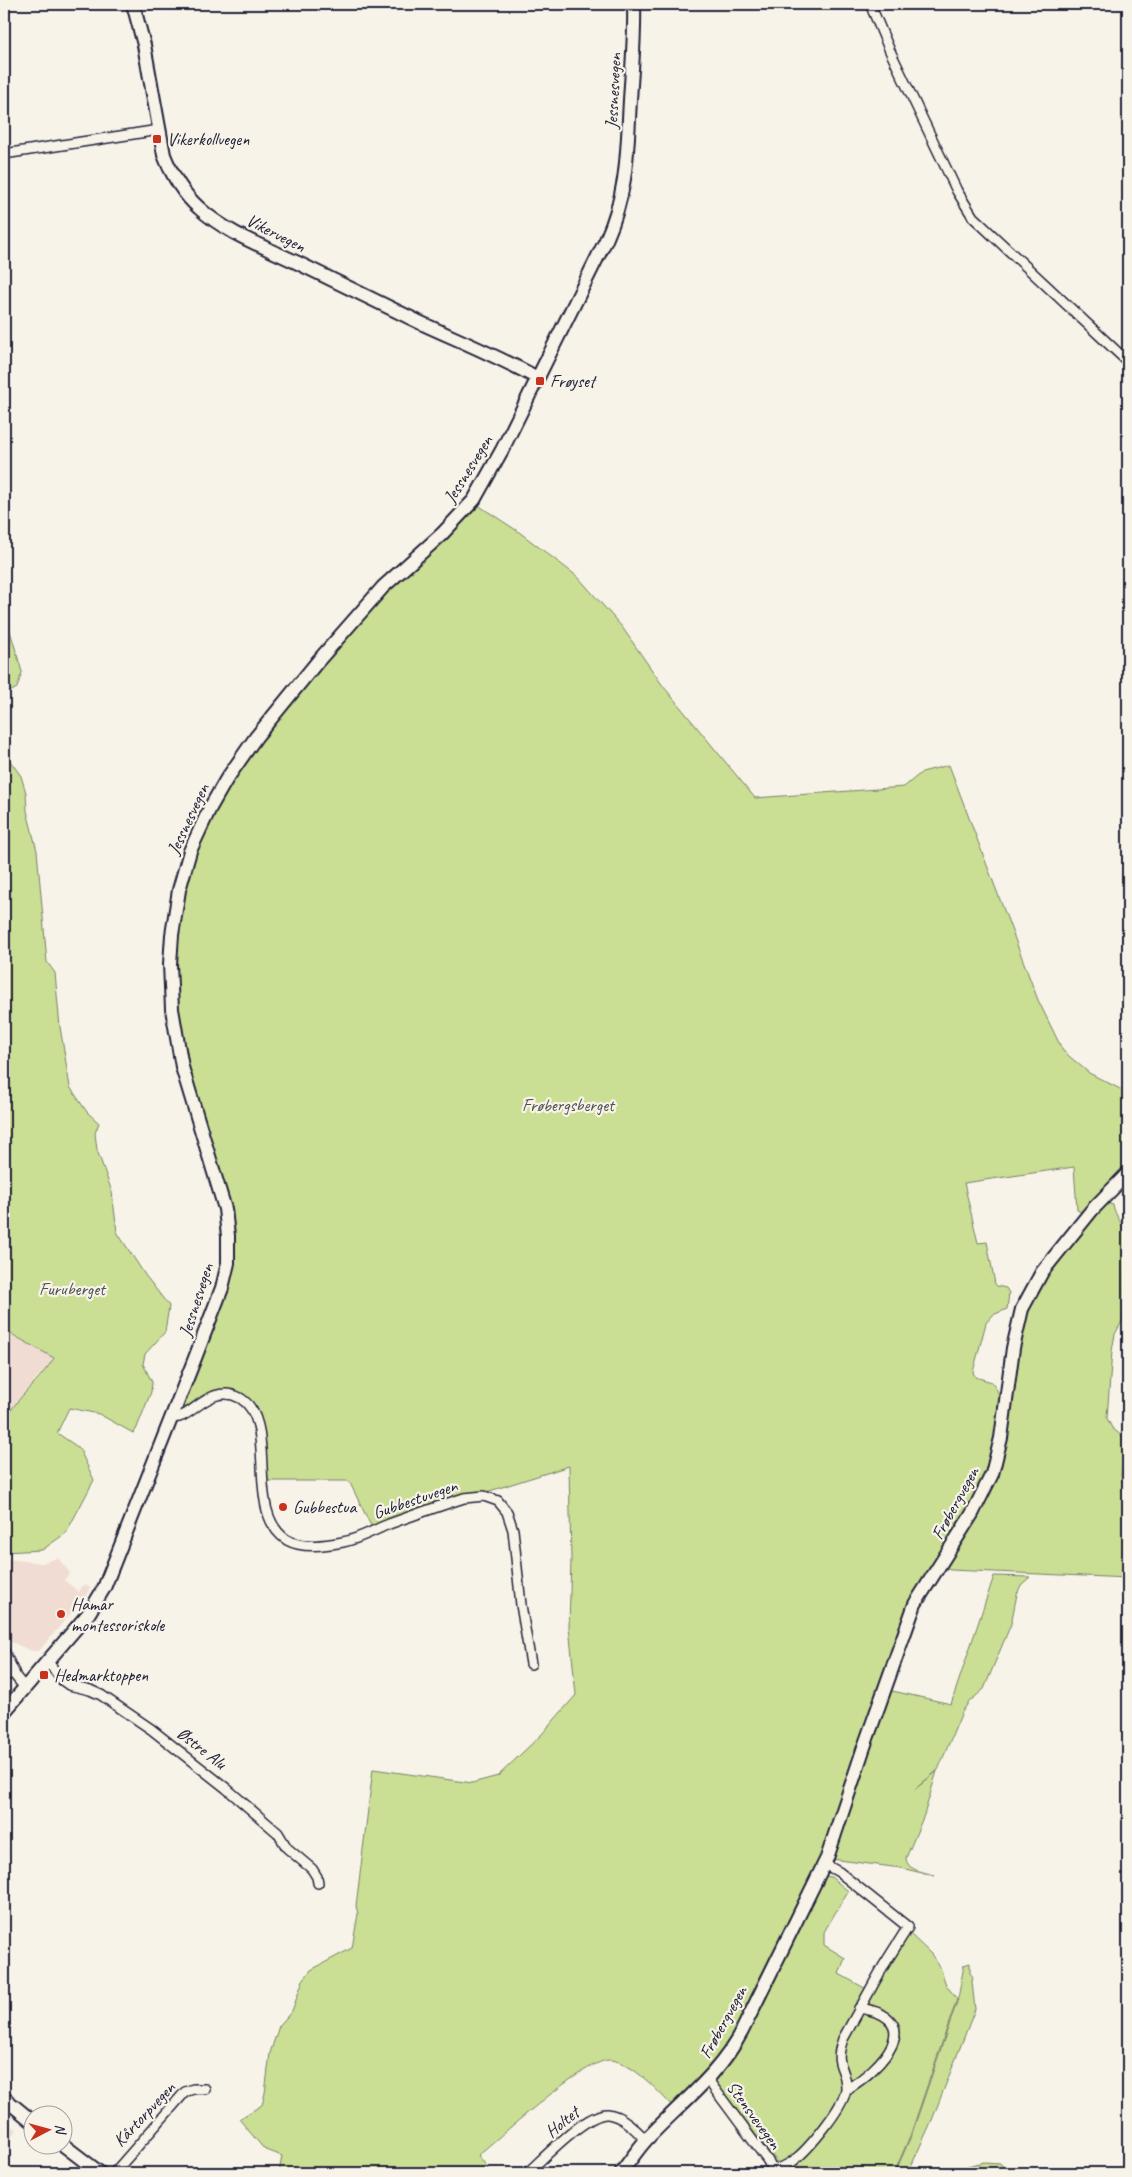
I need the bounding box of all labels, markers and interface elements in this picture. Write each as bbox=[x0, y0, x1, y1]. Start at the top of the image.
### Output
street label: Jessnesvegen bbox=[600, 52, 626, 130]
place label: Vikerkollvegen bbox=[167, 128, 250, 150]
marker: Vikerkollvegen bbox=[151, 133, 163, 145]
street label: Vikervegen bbox=[243, 209, 310, 258]
place label: Frøyset bbox=[550, 370, 598, 392]
marker: Frøyset bbox=[534, 375, 546, 387]
street label: Jessnesvegen bbox=[438, 430, 498, 508]
street label: Jessnesvegen bbox=[162, 779, 214, 859]
park label: Frøbergsberget bbox=[522, 1094, 616, 1116]
street label: Jessnesvegen bbox=[174, 1260, 218, 1340]
park label: Furuberget bbox=[39, 1278, 107, 1300]
street label: Frøbergvegen bbox=[926, 1462, 984, 1543]
street label: Gubbestuvegen bbox=[370, 1474, 461, 1524]
place label: Gubbestua bbox=[293, 1496, 358, 1518]
marker: Gubbestua bbox=[277, 1501, 289, 1513]
place label: Hamar montessoriskole bbox=[71, 1593, 165, 1636]
marker: Hamar montessoriskole bbox=[55, 1608, 67, 1620]
place label: Hedmarktoppen bbox=[54, 1664, 149, 1686]
marker: Hedmarktoppen bbox=[38, 1669, 50, 1681]
street label: Østre Alu bbox=[173, 1722, 232, 1775]
street label: Frøbergvegen bbox=[694, 1981, 752, 2062]
street label: Kårtorpvegen bbox=[108, 2076, 180, 2151]
street label: Stensvevegen bbox=[722, 2077, 787, 2154]
street label: Holtet bbox=[541, 2100, 586, 2142]
north arrow bbox=[22, 2104, 72, 2154]
text: N bbox=[52, 2123, 70, 2136]

